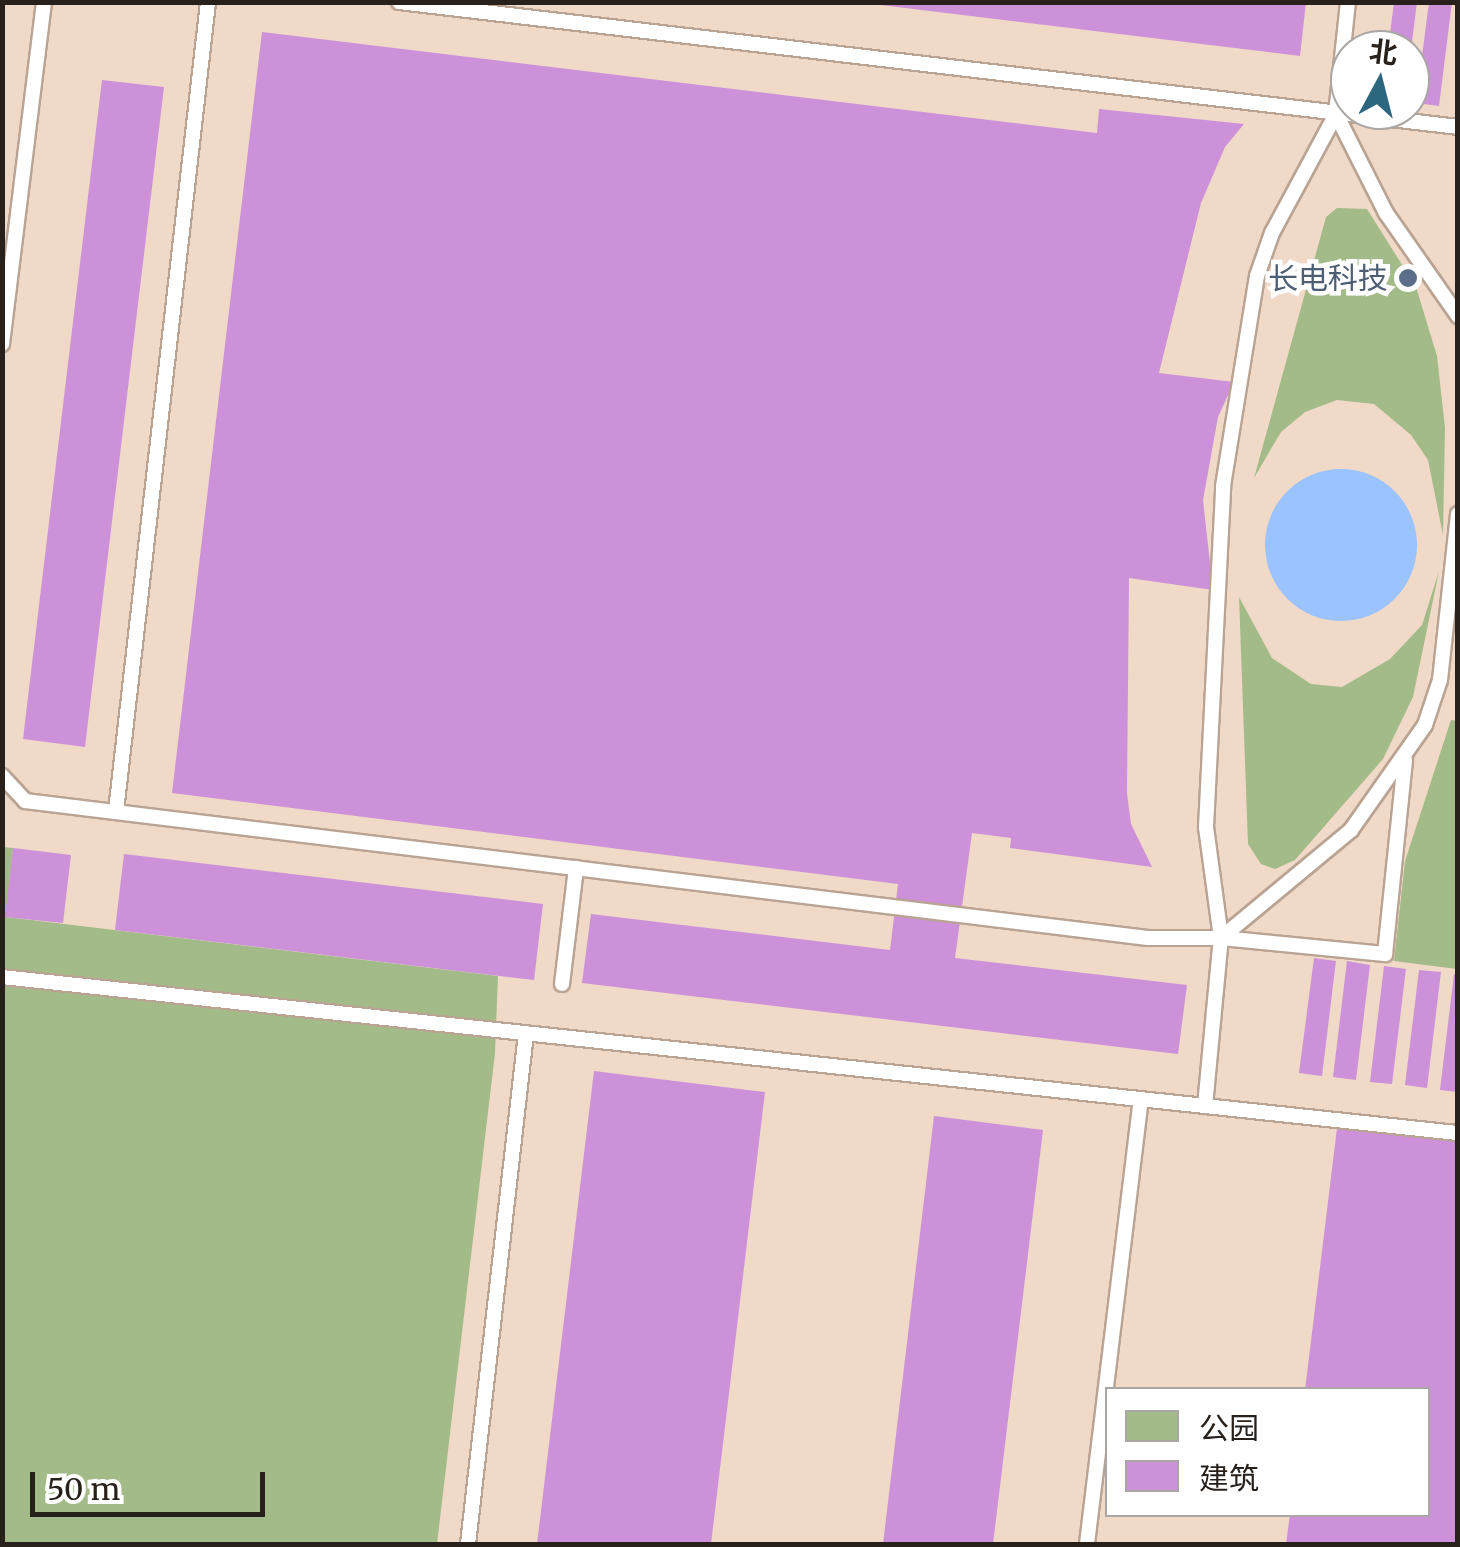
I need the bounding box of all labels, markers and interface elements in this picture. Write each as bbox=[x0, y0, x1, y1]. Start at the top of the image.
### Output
north arrow bbox=[1330, 30, 1430, 130]
text: 北 bbox=[1367, 33, 1400, 72]
place label: 长电科技 bbox=[1268, 260, 1388, 296]
marker: 长电科技 bbox=[1397, 267, 1419, 289]
legend bbox=[1105, 1387, 1430, 1517]
text: 公园 bbox=[1199, 1409, 1259, 1447]
scale bar bbox=[35, 1452, 270, 1514]
text: 建筑 bbox=[1199, 1459, 1259, 1497]
text: 50 m bbox=[47, 1470, 120, 1508]

